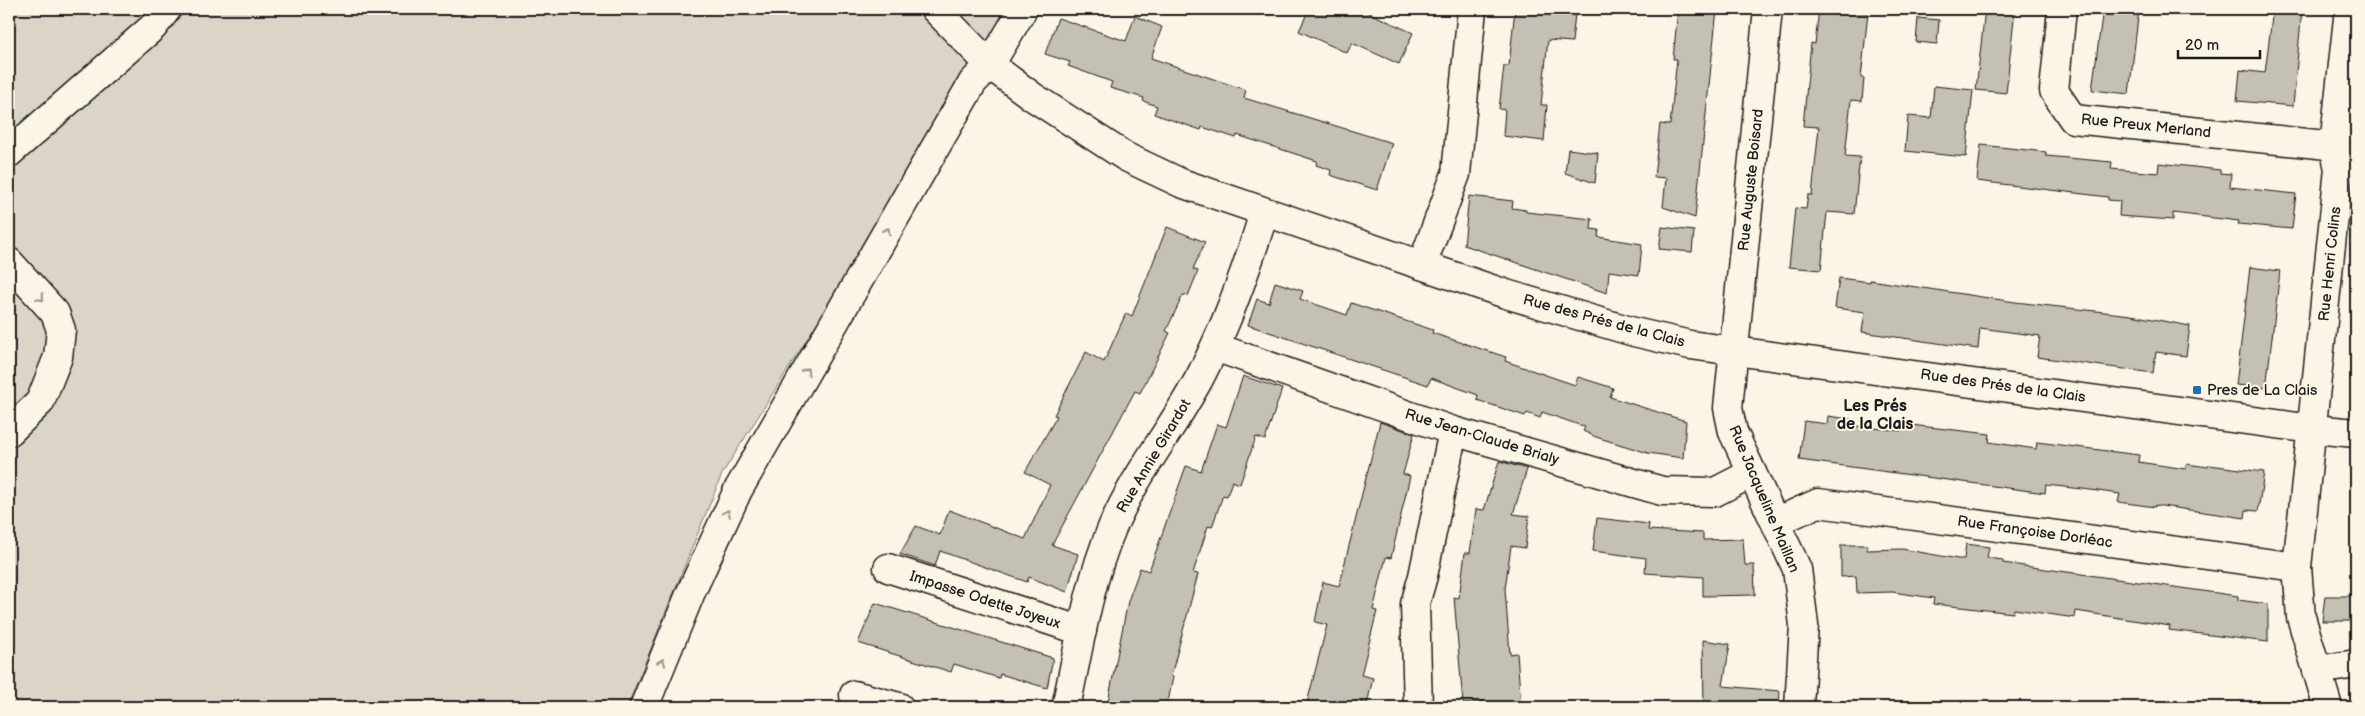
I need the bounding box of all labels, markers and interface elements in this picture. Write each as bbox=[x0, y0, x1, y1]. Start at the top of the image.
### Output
scale bar bbox=[2178, 28, 2260, 60]
text: 20 m bbox=[2185, 36, 2219, 55]
street label: Rue Auguste Boisard bbox=[1734, 108, 1768, 252]
street label: Rue Preux Merland bbox=[2080, 110, 2212, 142]
street label: Rue Henri Colins bbox=[2315, 205, 2346, 322]
one-way arrow bbox=[881, 227, 891, 236]
street label: Rue des Prés de la Clais bbox=[1521, 290, 1687, 352]
one-way arrow bbox=[35, 293, 44, 302]
street label: Rue des Prés de la Clais bbox=[1919, 365, 2087, 407]
one-way arrow bbox=[800, 368, 810, 377]
place label: Pres de La Clais bbox=[2207, 381, 2318, 400]
marker: Pres de La Clais bbox=[2191, 384, 2203, 396]
street label: Rue Annie Girardot bbox=[1113, 395, 1196, 516]
district label: Les Prés de la Clais bbox=[1837, 397, 1913, 434]
street label: Rue Jean-Claude Brialy bbox=[1403, 405, 1562, 470]
street label: Rue Jacqueline Maillan bbox=[1724, 423, 1804, 575]
one-way arrow bbox=[721, 509, 731, 518]
street label: Rue Françoise Dorléac bbox=[1956, 512, 2114, 552]
street label: Impasse Odette Joyeux bbox=[907, 567, 1063, 633]
one-way arrow bbox=[656, 658, 666, 667]

